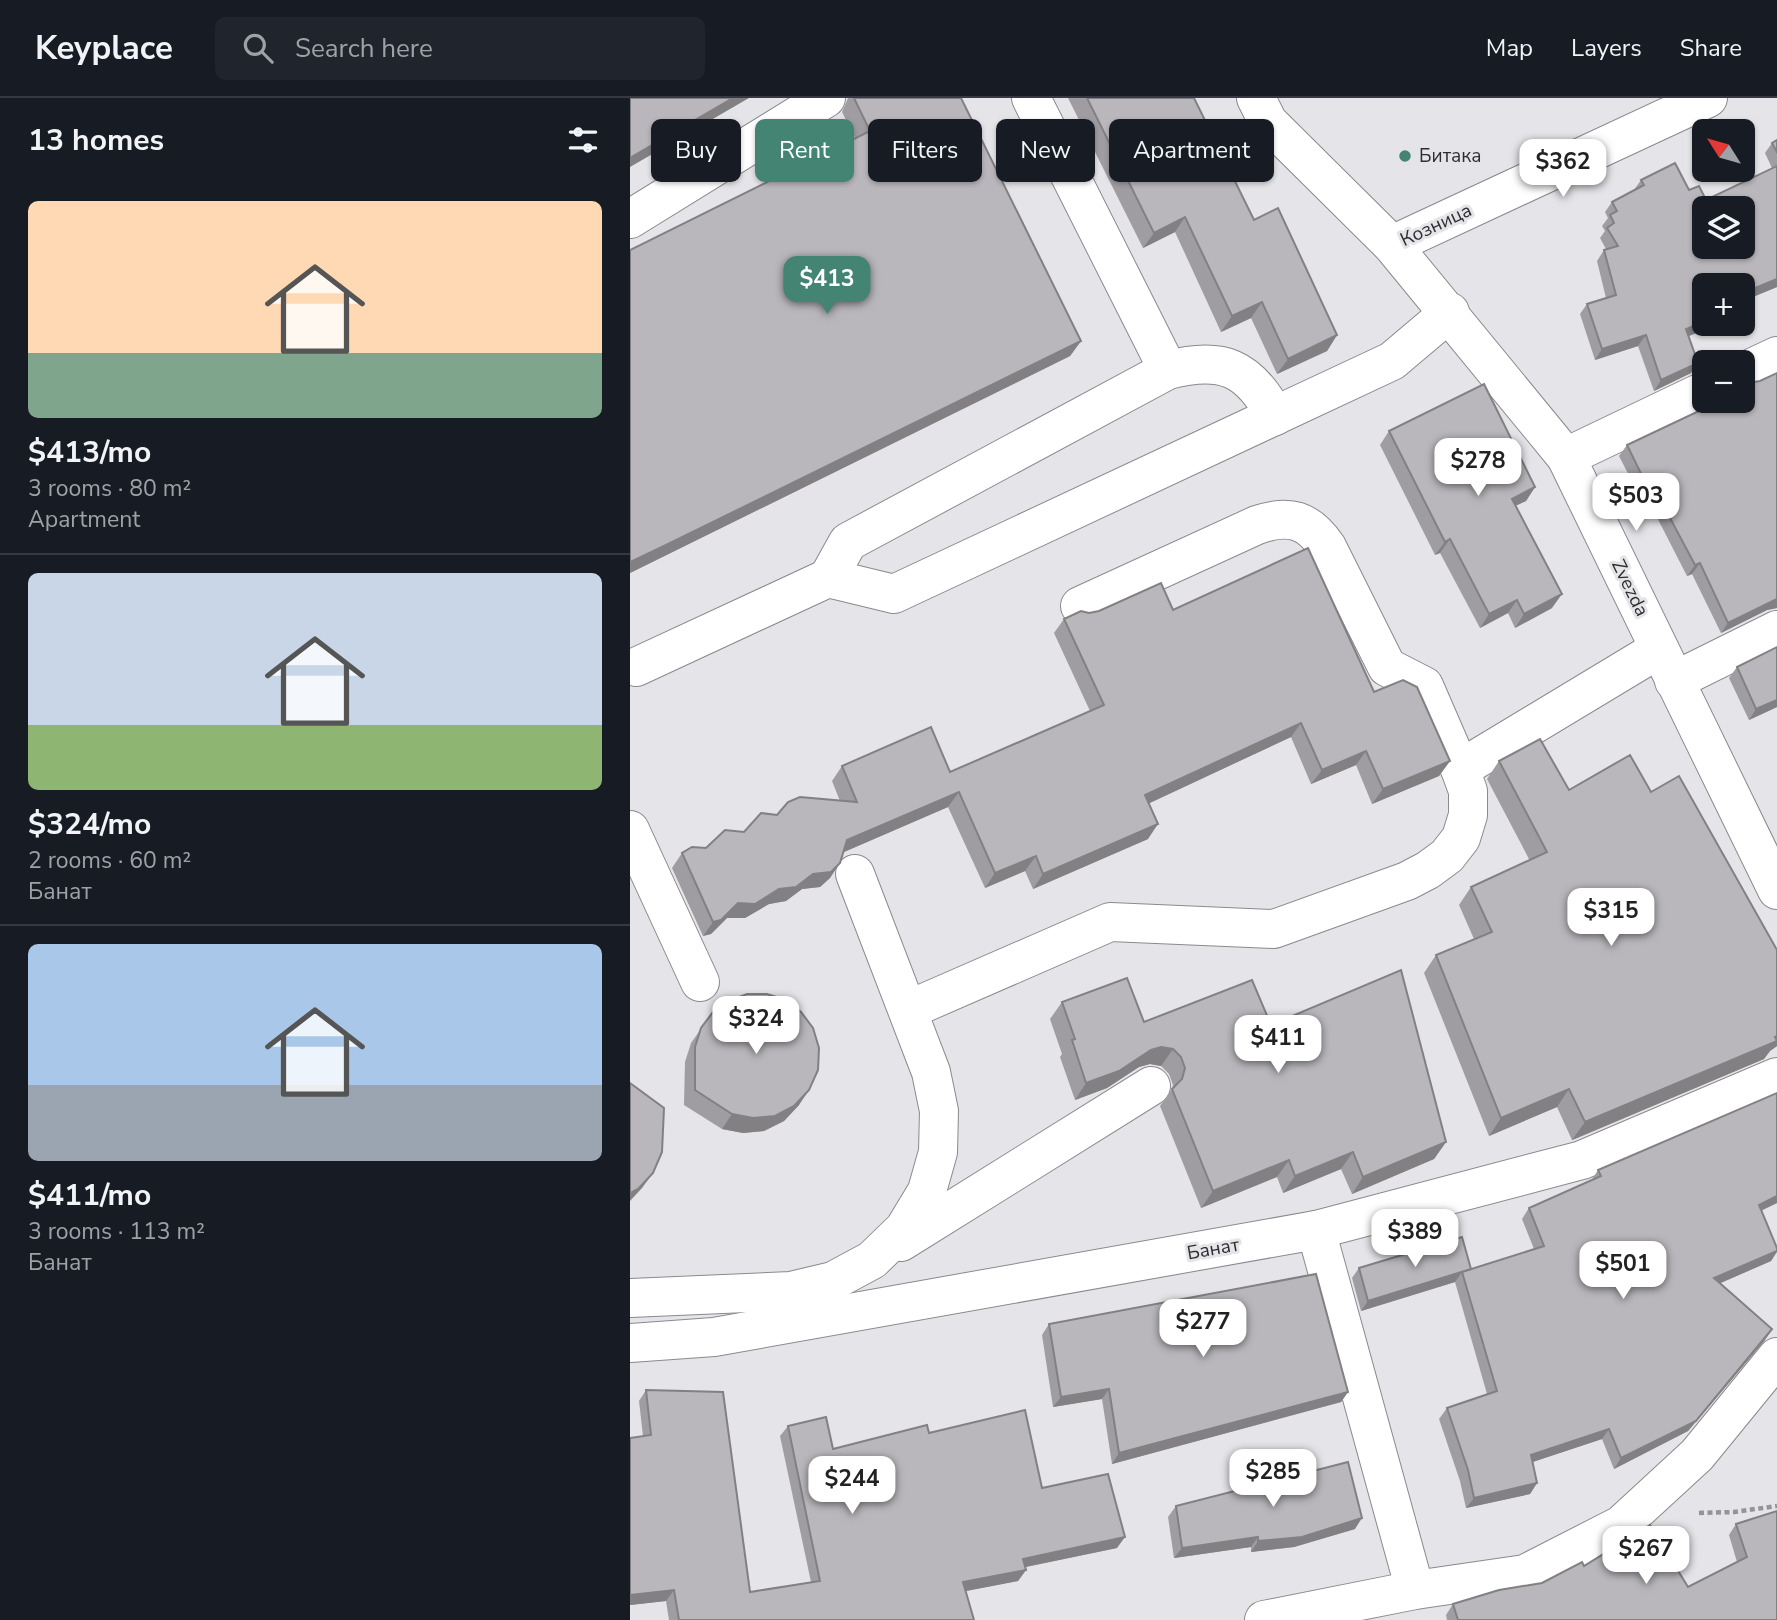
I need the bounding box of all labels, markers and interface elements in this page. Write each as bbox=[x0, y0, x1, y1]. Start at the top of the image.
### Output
search box bbox=[215, 17, 705, 80]
text: Keyplace bbox=[35, 26, 173, 71]
icon: search bbox=[239, 29, 277, 67]
text: Search here bbox=[295, 31, 433, 66]
text: Map bbox=[1486, 32, 1533, 64]
text: Layers bbox=[1571, 32, 1642, 64]
text: Share bbox=[1680, 32, 1742, 64]
chip: Buy bbox=[651, 119, 741, 182]
chip: Rent bbox=[755, 119, 854, 182]
chip: Filters bbox=[868, 119, 982, 182]
chip: New bbox=[996, 119, 1095, 182]
chip: Apartment bbox=[1109, 119, 1274, 182]
north arrow bbox=[1692, 119, 1755, 182]
map controls bbox=[1692, 119, 1755, 413]
text: 13 homes bbox=[28, 120, 164, 161]
icon: filters bbox=[564, 121, 602, 159]
pin: $362 bbox=[1522, 140, 1604, 199]
place label: Битака bbox=[1419, 143, 1482, 169]
text: $362 bbox=[1535, 146, 1591, 177]
marker: Битака bbox=[1397, 148, 1413, 164]
button: layers bbox=[1692, 196, 1755, 259]
street label: Козница bbox=[1396, 197, 1476, 253]
icon: home bbox=[252, 246, 378, 372]
pin: $413 bbox=[786, 256, 868, 316]
text: $413 bbox=[799, 263, 855, 294]
button: + bbox=[1692, 273, 1755, 336]
button: − bbox=[1692, 350, 1755, 413]
text: $413/mo bbox=[28, 432, 151, 473]
pin: $278 bbox=[1437, 438, 1519, 498]
text: $278 bbox=[1450, 445, 1506, 476]
text: 3 rooms · 80 m² bbox=[28, 473, 191, 504]
pin: $503 bbox=[1595, 474, 1677, 533]
text: $503 bbox=[1608, 480, 1664, 511]
text: Apartment bbox=[28, 504, 140, 535]
street label: Zvezda bbox=[1605, 555, 1655, 621]
icon: home bbox=[252, 618, 378, 744]
text: $324/mo bbox=[28, 804, 151, 845]
text: 2 rooms · 60 m² bbox=[28, 845, 191, 876]
text: Банат bbox=[28, 876, 92, 907]
pin: $315 bbox=[1570, 888, 1652, 948]
text: $315 bbox=[1583, 895, 1639, 926]
icon: home bbox=[252, 989, 378, 1115]
pin: $324 bbox=[715, 996, 797, 1056]
text: $324 bbox=[728, 1003, 784, 1034]
pin: $411 bbox=[1237, 1016, 1319, 1075]
text: $411 bbox=[1250, 1022, 1306, 1053]
text: $411/mo bbox=[28, 1175, 151, 1216]
pin: $389 bbox=[1374, 1210, 1456, 1269]
text: 3 rooms · 113 m² bbox=[28, 1216, 205, 1247]
text: $389 bbox=[1387, 1216, 1443, 1247]
street label: Банат bbox=[1185, 1232, 1242, 1266]
pin: $501 bbox=[1582, 1242, 1664, 1301]
text: Банат bbox=[28, 1247, 92, 1278]
text: $501 bbox=[1595, 1248, 1651, 1279]
pin: $277 bbox=[1162, 1300, 1244, 1359]
text: $277 bbox=[1175, 1306, 1231, 1337]
pin: $285 bbox=[1232, 1450, 1314, 1509]
pin: $244 bbox=[811, 1456, 893, 1516]
text: $285 bbox=[1245, 1456, 1301, 1487]
text: $244 bbox=[824, 1463, 880, 1494]
pin: $267 bbox=[1605, 1526, 1687, 1586]
text: $267 bbox=[1618, 1533, 1674, 1564]

